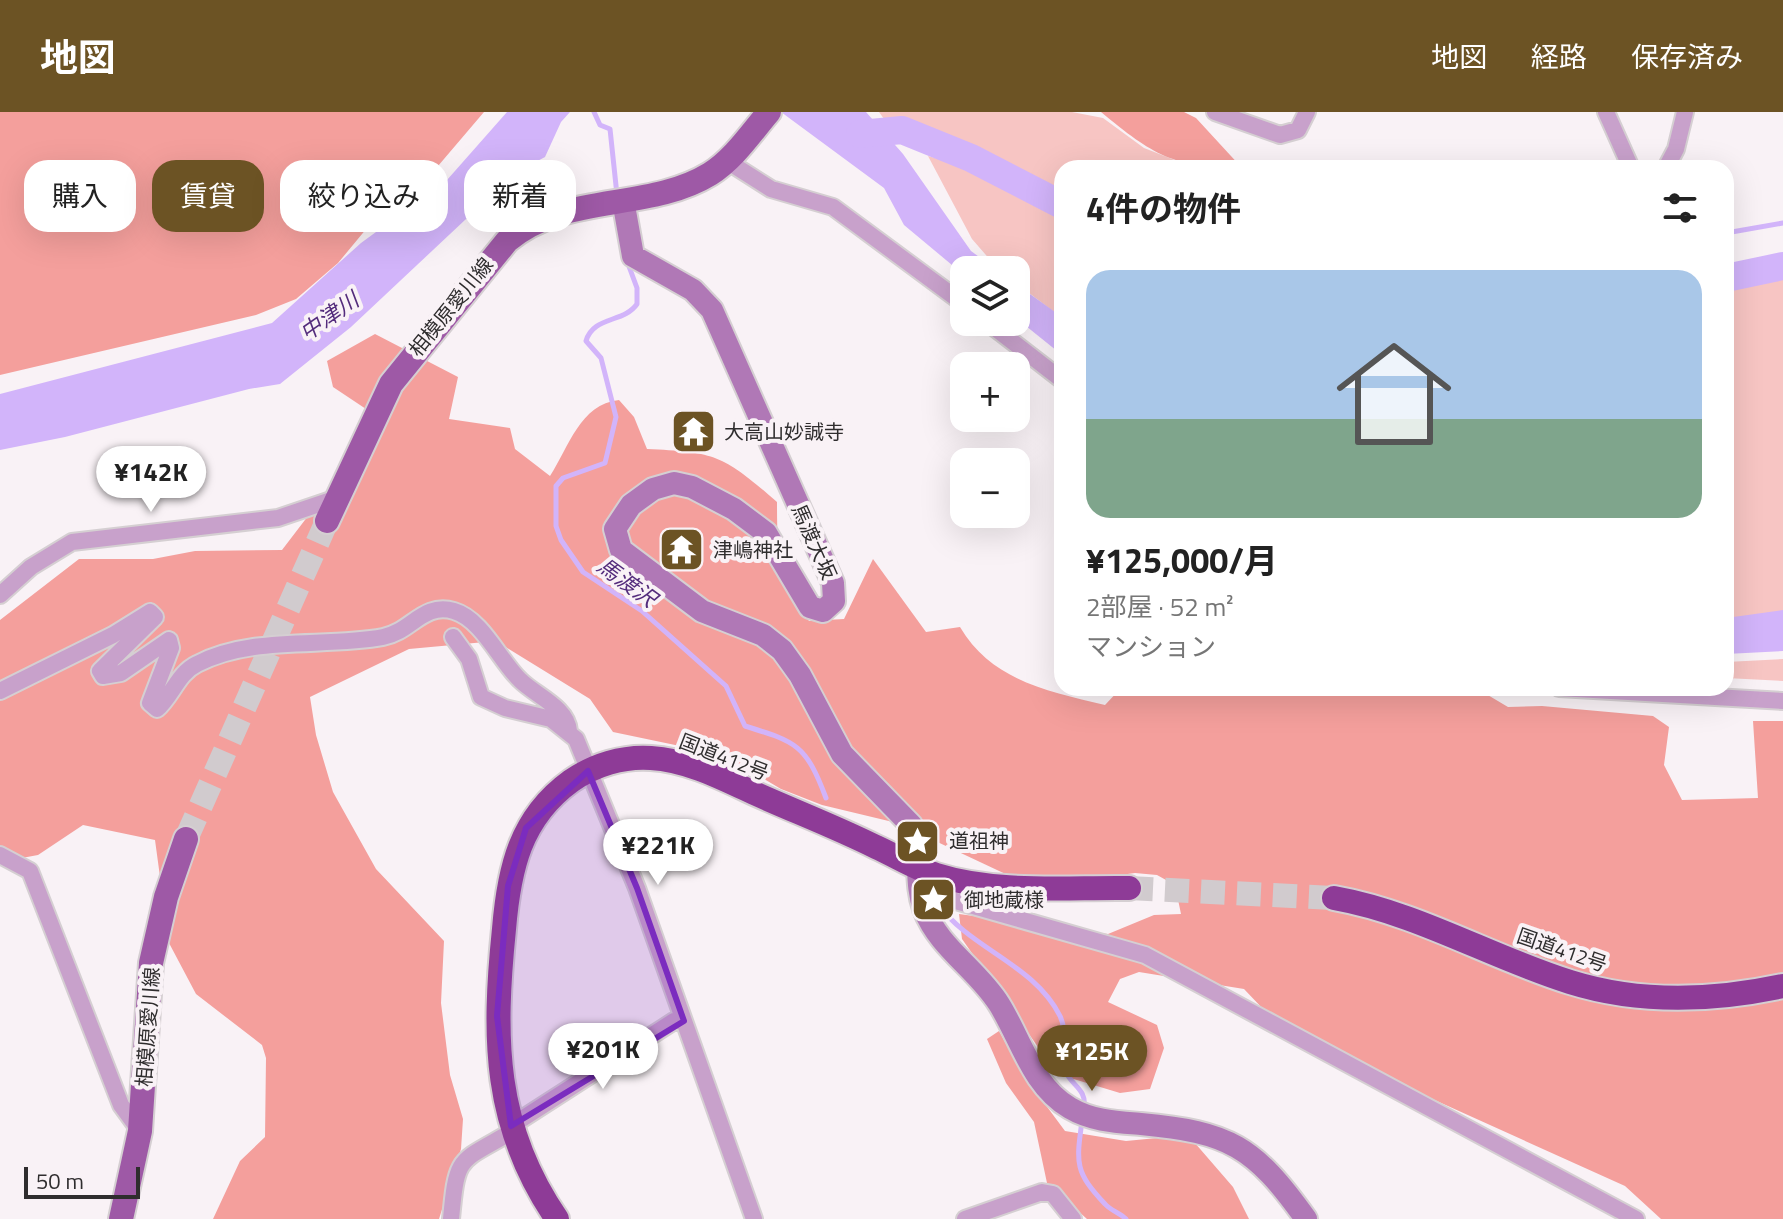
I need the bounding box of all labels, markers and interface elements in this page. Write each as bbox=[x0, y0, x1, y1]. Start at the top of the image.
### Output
text: 地図 bbox=[40, 28, 116, 86]
text: 地図 bbox=[1431, 35, 1487, 78]
text: 経路 bbox=[1531, 35, 1587, 78]
text: 保存済み bbox=[1631, 35, 1743, 78]
chip: 購入 bbox=[24, 160, 136, 232]
chip: 賃貸 bbox=[152, 160, 264, 232]
chip: 絞り込み bbox=[280, 160, 448, 232]
chip: 新着 bbox=[464, 160, 576, 232]
text: 4件の物件 bbox=[1086, 182, 1241, 234]
icon: filters bbox=[1658, 186, 1702, 230]
street label: 相模原愛川線 bbox=[401, 250, 500, 363]
map controls bbox=[950, 256, 1030, 528]
button: layers bbox=[950, 256, 1030, 336]
water label: 中津川 bbox=[292, 282, 367, 349]
icon: home bbox=[1322, 322, 1466, 466]
button: + bbox=[950, 352, 1030, 432]
temple icon: 大高山妙誠寺 bbox=[669, 408, 717, 456]
place label: 大高山妙誠寺 bbox=[724, 416, 844, 447]
pin: ¥142K bbox=[95, 446, 207, 514]
button: − bbox=[950, 448, 1030, 528]
text: ¥142K bbox=[114, 452, 188, 491]
street label: 馬渡大坂 bbox=[784, 499, 845, 585]
temple icon: 津嶋神社 bbox=[658, 526, 706, 574]
place label: 津嶋神社 bbox=[713, 534, 793, 565]
text: ¥125,000/月 bbox=[1086, 534, 1278, 586]
water label: 馬渡沢 bbox=[590, 549, 666, 617]
text: 2部屋 · 52 m² bbox=[1086, 587, 1234, 626]
text: マンション bbox=[1086, 627, 1216, 666]
street label: 国道412号 bbox=[675, 725, 773, 788]
place icon: 道祖神 bbox=[894, 817, 942, 865]
pin: ¥221K bbox=[602, 819, 714, 887]
text: ¥221K bbox=[621, 825, 695, 864]
place label: 道祖神 bbox=[949, 825, 1009, 856]
place icon: 御地蔵様 bbox=[909, 876, 957, 924]
place label: 御地蔵様 bbox=[964, 884, 1044, 915]
street label: 国道412号 bbox=[1513, 920, 1611, 979]
street label: 相模原愛川線 bbox=[128, 966, 167, 1088]
pin: ¥201K bbox=[547, 1023, 659, 1091]
pin: ¥125K bbox=[1036, 1025, 1148, 1093]
text: ¥201K bbox=[566, 1029, 640, 1068]
text: ¥125K bbox=[1055, 1031, 1129, 1070]
scale bar bbox=[24, 1163, 140, 1199]
text: 50 m bbox=[36, 1164, 84, 1198]

